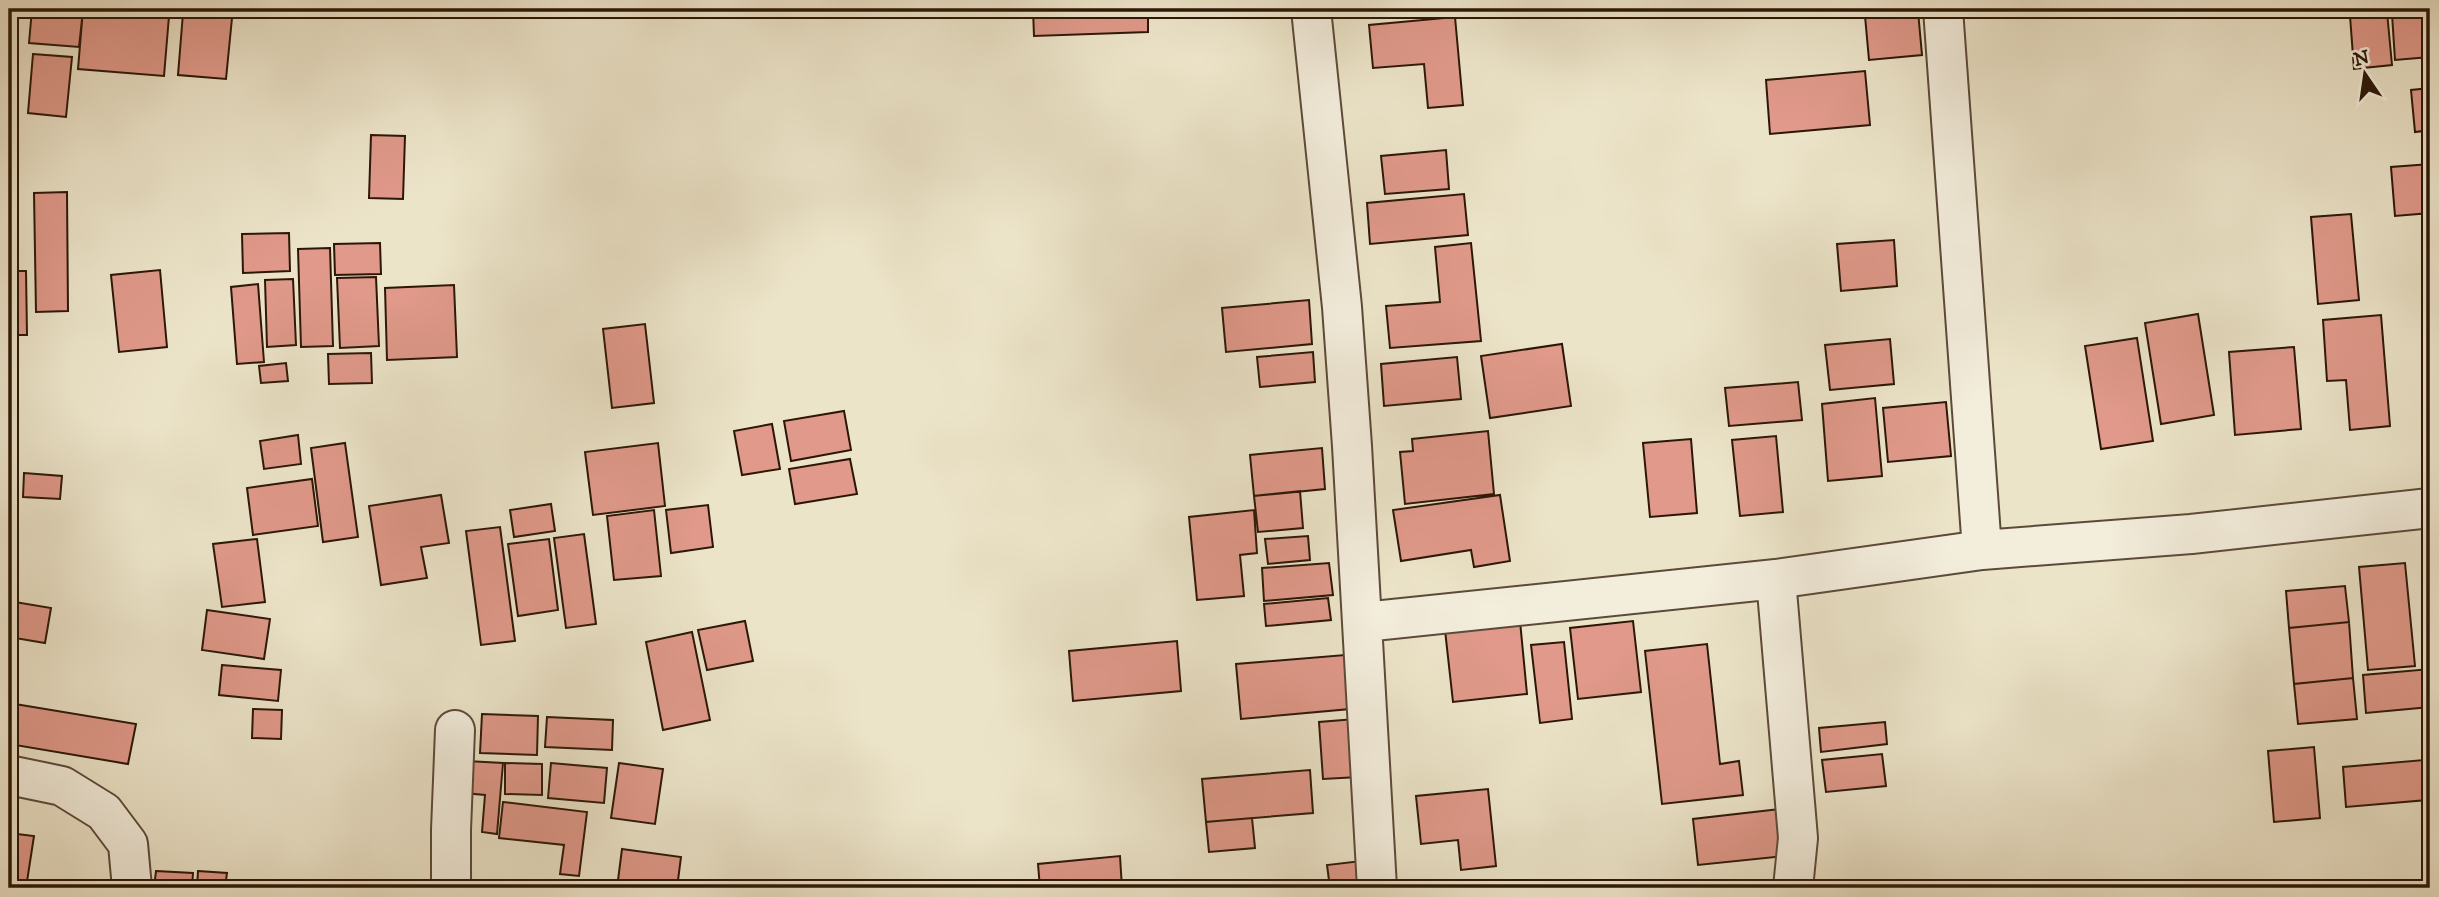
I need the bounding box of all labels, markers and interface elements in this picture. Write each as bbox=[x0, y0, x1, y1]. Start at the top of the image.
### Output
north arrow bbox=[2330, 38, 2400, 108]
text: N bbox=[2351, 46, 2372, 72]

